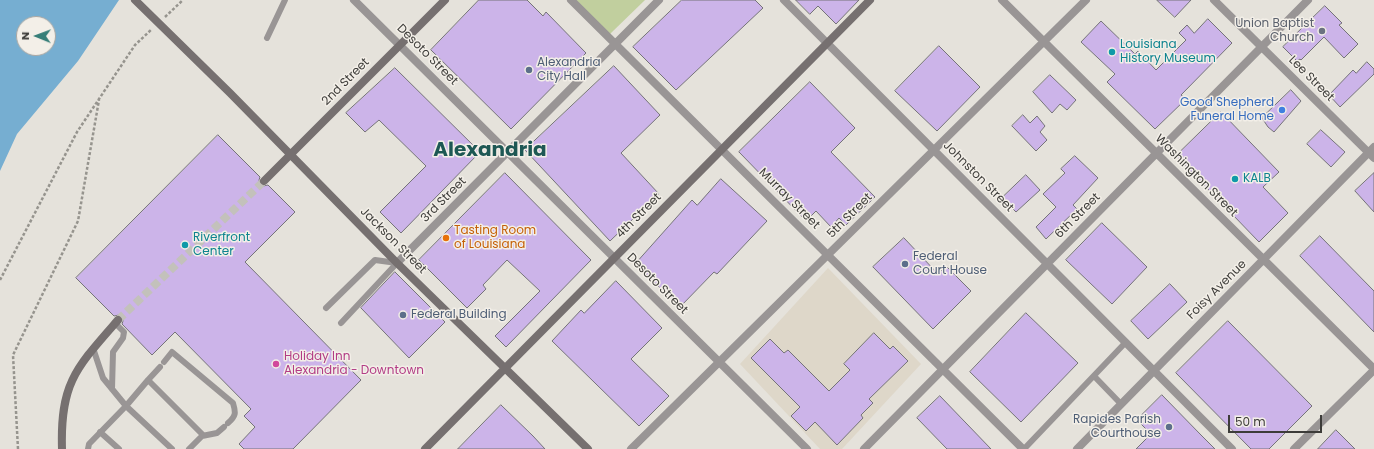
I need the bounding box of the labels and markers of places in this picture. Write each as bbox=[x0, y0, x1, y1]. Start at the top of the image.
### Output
place label: Union Baptist Church bbox=[1235, 17, 1314, 45]
marker: Union Baptist Church bbox=[1317, 26, 1327, 36]
place label: Louisiana History Museum bbox=[1120, 38, 1216, 66]
marker: Louisiana History Museum bbox=[1107, 47, 1117, 57]
place label: Alexandria City Hall bbox=[537, 56, 601, 84]
marker: Alexandria City Hall bbox=[524, 65, 534, 75]
place label: Good Shepherd Funeral Home bbox=[1180, 96, 1274, 124]
marker: Good Shepherd Funeral Home bbox=[1277, 105, 1287, 115]
place label: KALB bbox=[1243, 172, 1271, 186]
marker: KALB bbox=[1230, 174, 1240, 184]
place label: Tasting Room of Louisiana bbox=[454, 224, 536, 252]
place label: Riverfront Center bbox=[193, 231, 250, 259]
marker: Tasting Room of Louisiana bbox=[441, 233, 451, 243]
marker: Riverfront Center bbox=[180, 240, 190, 250]
place label: Federal Court House bbox=[913, 250, 987, 278]
marker: Federal Court House bbox=[900, 259, 910, 269]
place label: Federal Building bbox=[411, 308, 507, 322]
marker: Federal Building bbox=[398, 310, 408, 320]
place label: Holiday Inn Alexandria - Downtown bbox=[284, 350, 424, 378]
marker: Holiday Inn Alexandria - Downtown bbox=[271, 359, 281, 369]
place label: Rapides Parish Courthouse bbox=[1073, 413, 1161, 441]
marker: Rapides Parish Courthouse bbox=[1164, 422, 1174, 432]

